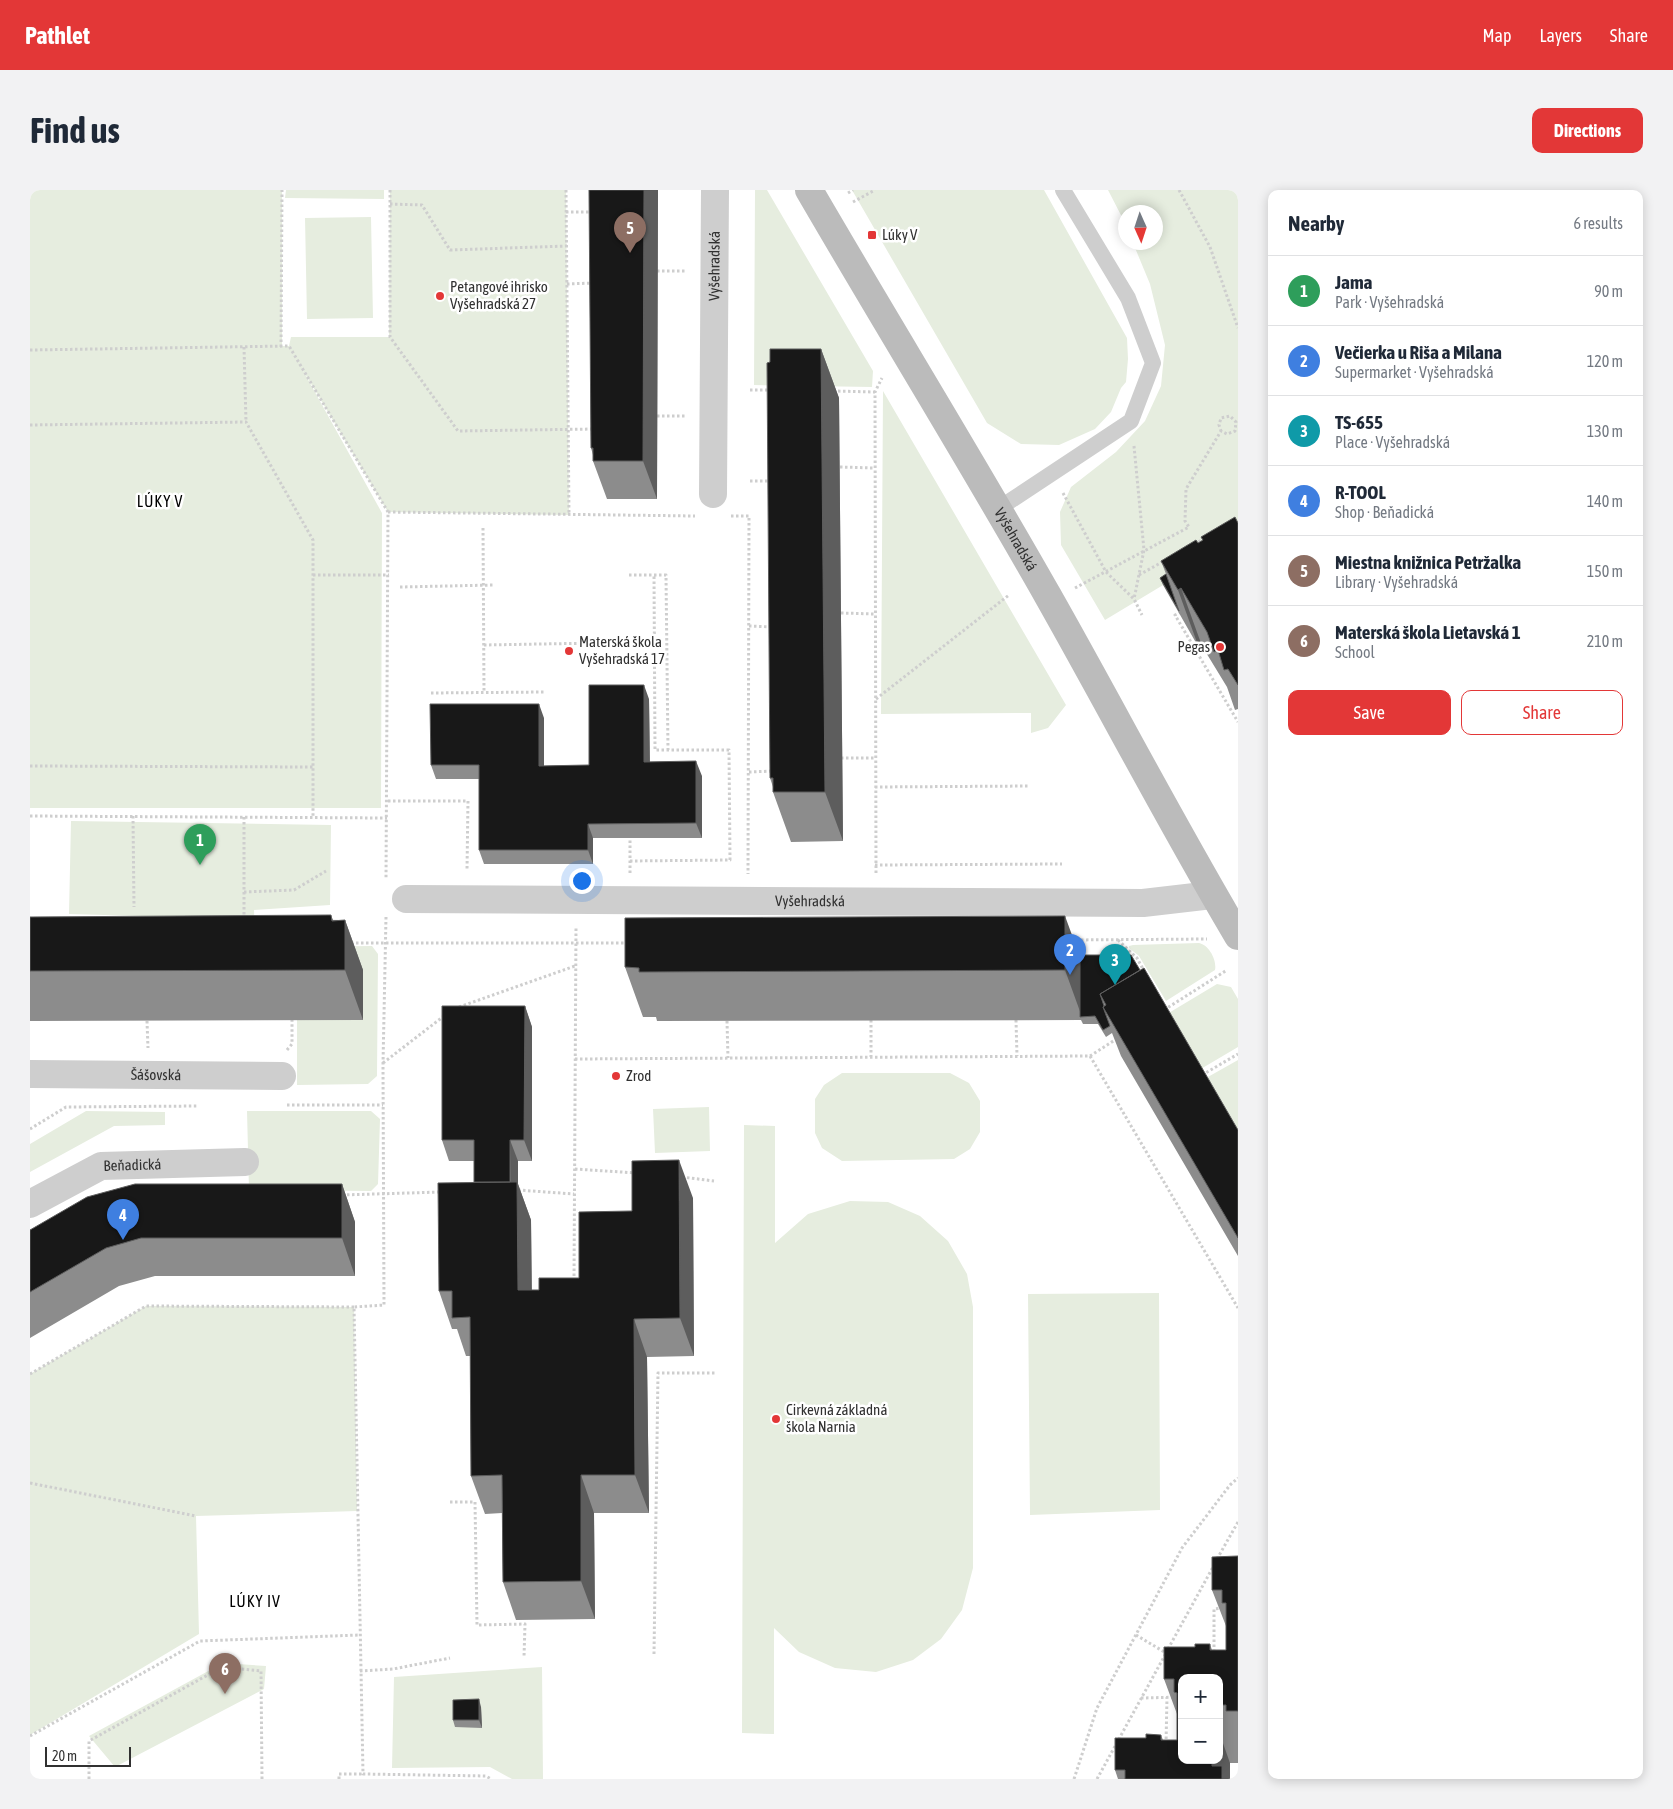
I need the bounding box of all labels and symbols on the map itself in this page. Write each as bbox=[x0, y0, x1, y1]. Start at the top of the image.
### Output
north arrow bbox=[1118, 205, 1163, 250]
pin: 5 bbox=[614, 212, 646, 253]
place label: Lúky V bbox=[882, 226, 918, 243]
marker: Lúky V bbox=[866, 229, 878, 241]
street label: Vyšehradská bbox=[705, 231, 723, 301]
place label: Petangové ihrisko Vyšehradská 27 bbox=[450, 278, 548, 312]
marker: Petangové ihrisko Vyšehradská 27 bbox=[434, 290, 446, 302]
district label: LÚKY V bbox=[137, 492, 183, 510]
street label: Vyšehradská bbox=[991, 505, 1041, 574]
place label: Materská škola Vyšehradská 17 bbox=[579, 633, 665, 667]
place label: Pegas bbox=[1178, 638, 1210, 655]
marker: Pegas bbox=[1214, 641, 1226, 653]
marker: Materská škola Vyšehradská 17 bbox=[563, 645, 575, 657]
pin: 1 bbox=[184, 824, 216, 865]
your location bbox=[569, 868, 595, 894]
street label: Vyšehradská bbox=[775, 892, 845, 909]
pin: 2 bbox=[1054, 934, 1086, 975]
pin: 3 bbox=[1099, 944, 1131, 985]
street label: Šášovská bbox=[131, 1066, 181, 1083]
place label: Zrod bbox=[626, 1067, 651, 1084]
marker: Zrod bbox=[610, 1070, 622, 1082]
street label: Beňadická bbox=[103, 1155, 162, 1174]
pin: 4 bbox=[107, 1199, 139, 1240]
place label: Cirkevná základná škola Narnia bbox=[786, 1401, 887, 1435]
marker: Cirkevná základná škola Narnia bbox=[770, 1413, 782, 1425]
district label: LÚKY IV bbox=[229, 1592, 281, 1610]
pin: 6 bbox=[209, 1653, 241, 1694]
scale bar bbox=[45, 1744, 131, 1767]

